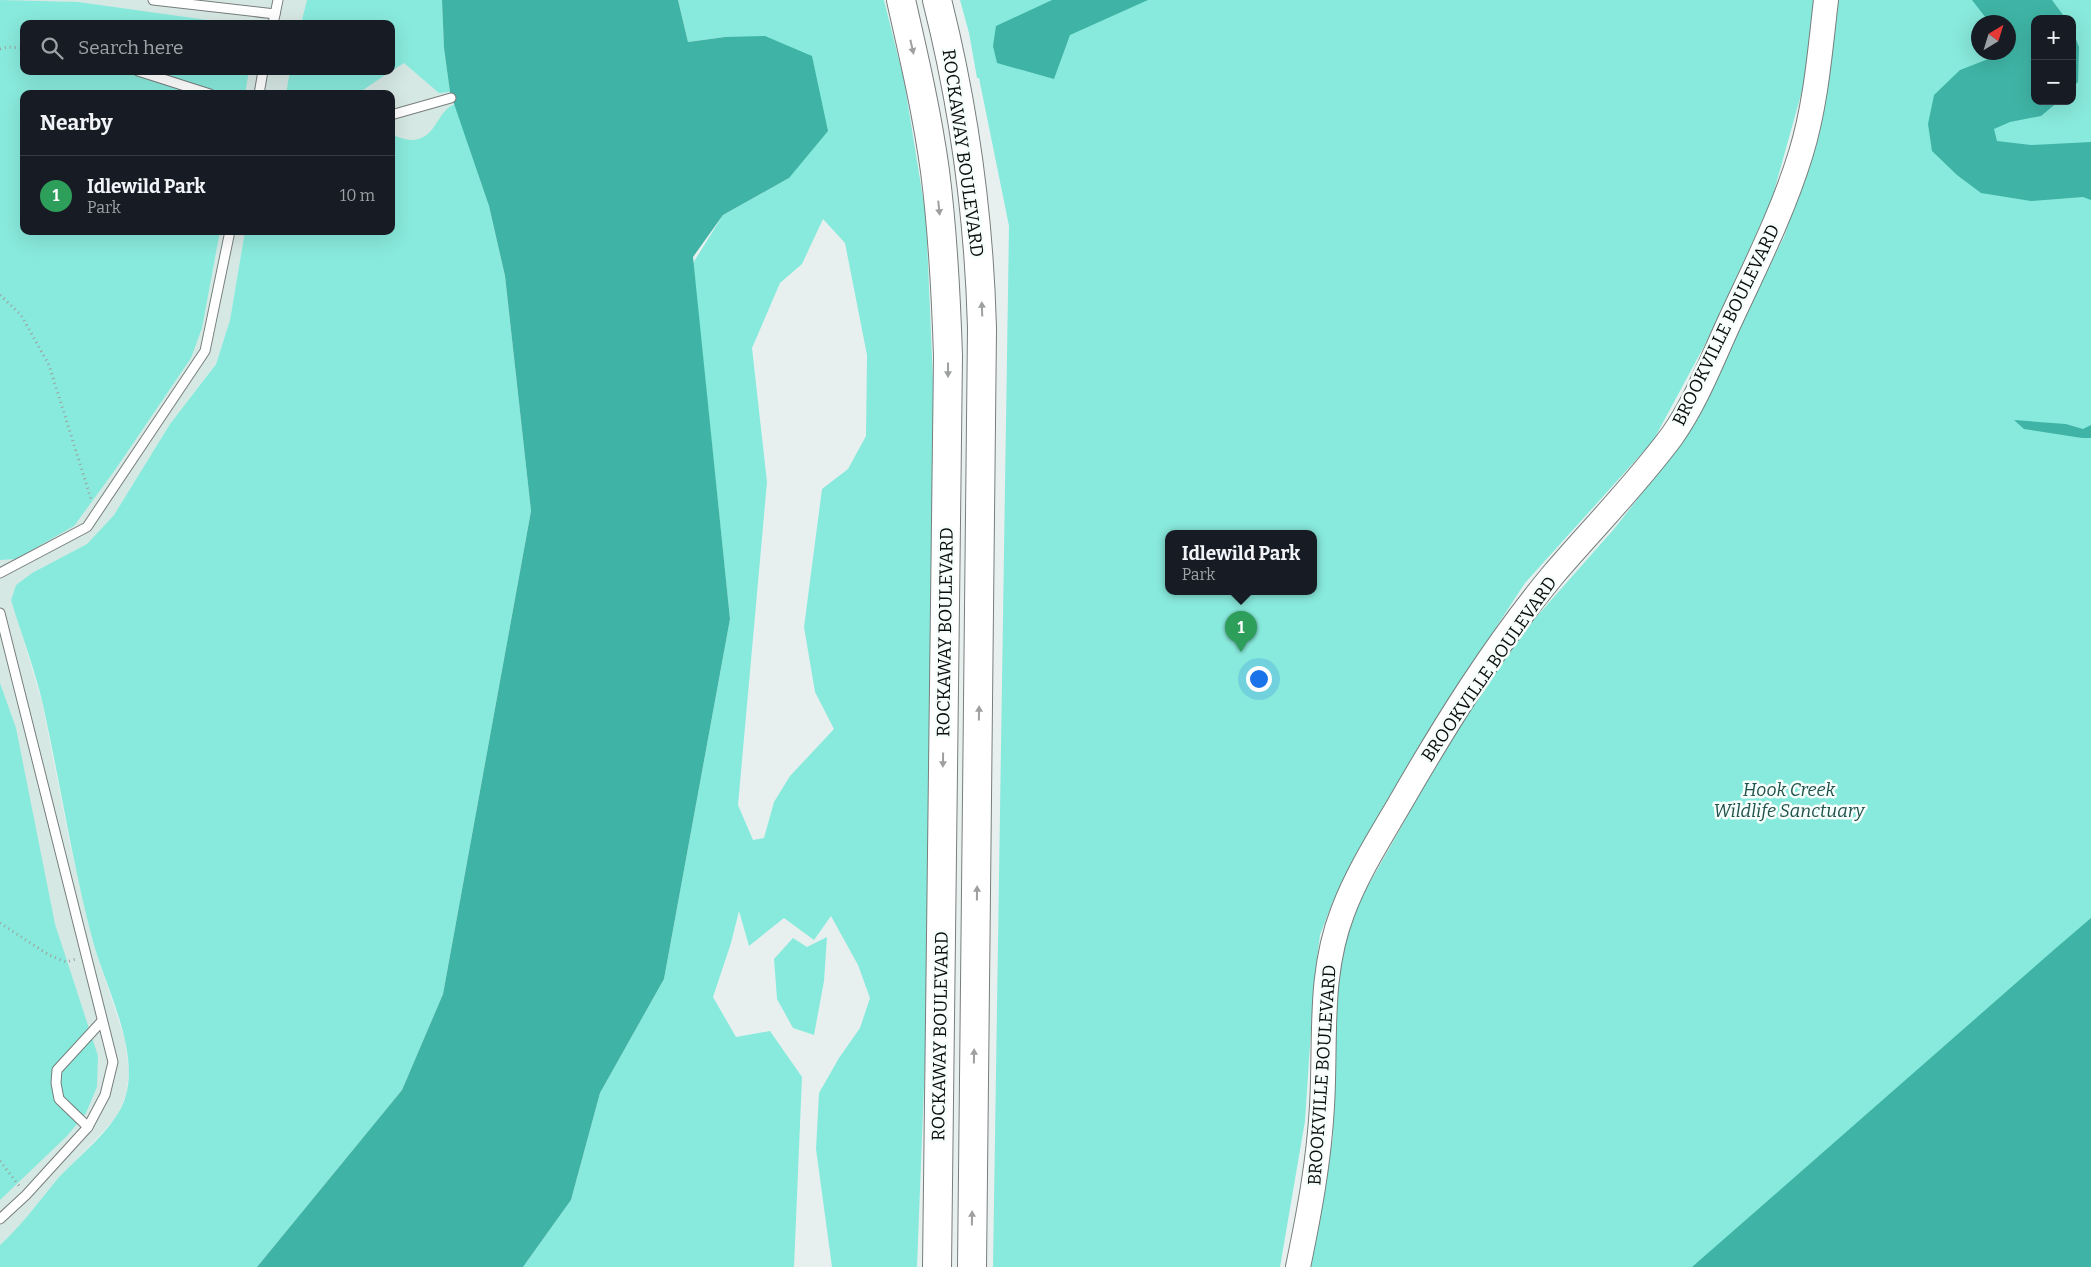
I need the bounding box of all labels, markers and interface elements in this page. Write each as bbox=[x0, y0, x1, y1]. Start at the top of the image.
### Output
north arrow bbox=[1971, 15, 2016, 60]
map controls bbox=[2031, 15, 2076, 105]
button: + bbox=[2031, 15, 2076, 60]
search box bbox=[20, 20, 395, 75]
icon: search bbox=[38, 34, 66, 62]
text: Search here bbox=[78, 36, 183, 59]
one-way arrow bbox=[908, 40, 916, 55]
street label: ROCKAWAY BOULEVARD bbox=[938, 48, 988, 258]
button: − bbox=[2031, 60, 2076, 105]
text: Nearby bbox=[40, 110, 113, 136]
text: Idlewild Park bbox=[87, 175, 206, 198]
text: 1 bbox=[53, 186, 59, 205]
text: 10 m bbox=[340, 186, 375, 205]
text: Park bbox=[87, 198, 121, 217]
one-way arrow bbox=[935, 200, 943, 216]
street label: BROOKVILLE BOULEVARD bbox=[1668, 221, 1784, 429]
one-way arrow bbox=[978, 301, 986, 317]
one-way arrow bbox=[944, 362, 952, 378]
street label: ROCKAWAY BOULEVARD bbox=[932, 527, 958, 737]
popup bbox=[1165, 530, 1317, 595]
text: Idlewild Park bbox=[1182, 542, 1300, 565]
text: Park bbox=[1182, 565, 1215, 584]
street label: BROOKVILLE BOULEVARD bbox=[1417, 572, 1561, 766]
pin: 1 bbox=[1225, 611, 1257, 652]
your location bbox=[1246, 666, 1272, 692]
one-way arrow bbox=[975, 705, 983, 721]
one-way arrow bbox=[939, 752, 947, 768]
park label: Hook Creek Wildlife Sanctuary bbox=[1714, 779, 1865, 822]
one-way arrow bbox=[973, 885, 981, 901]
street label: ROCKAWAY BOULEVARD bbox=[927, 931, 953, 1141]
street label: BROOKVILLE BOULEVARD bbox=[1303, 964, 1341, 1186]
one-way arrow bbox=[971, 1048, 979, 1064]
one-way arrow bbox=[969, 1210, 977, 1226]

